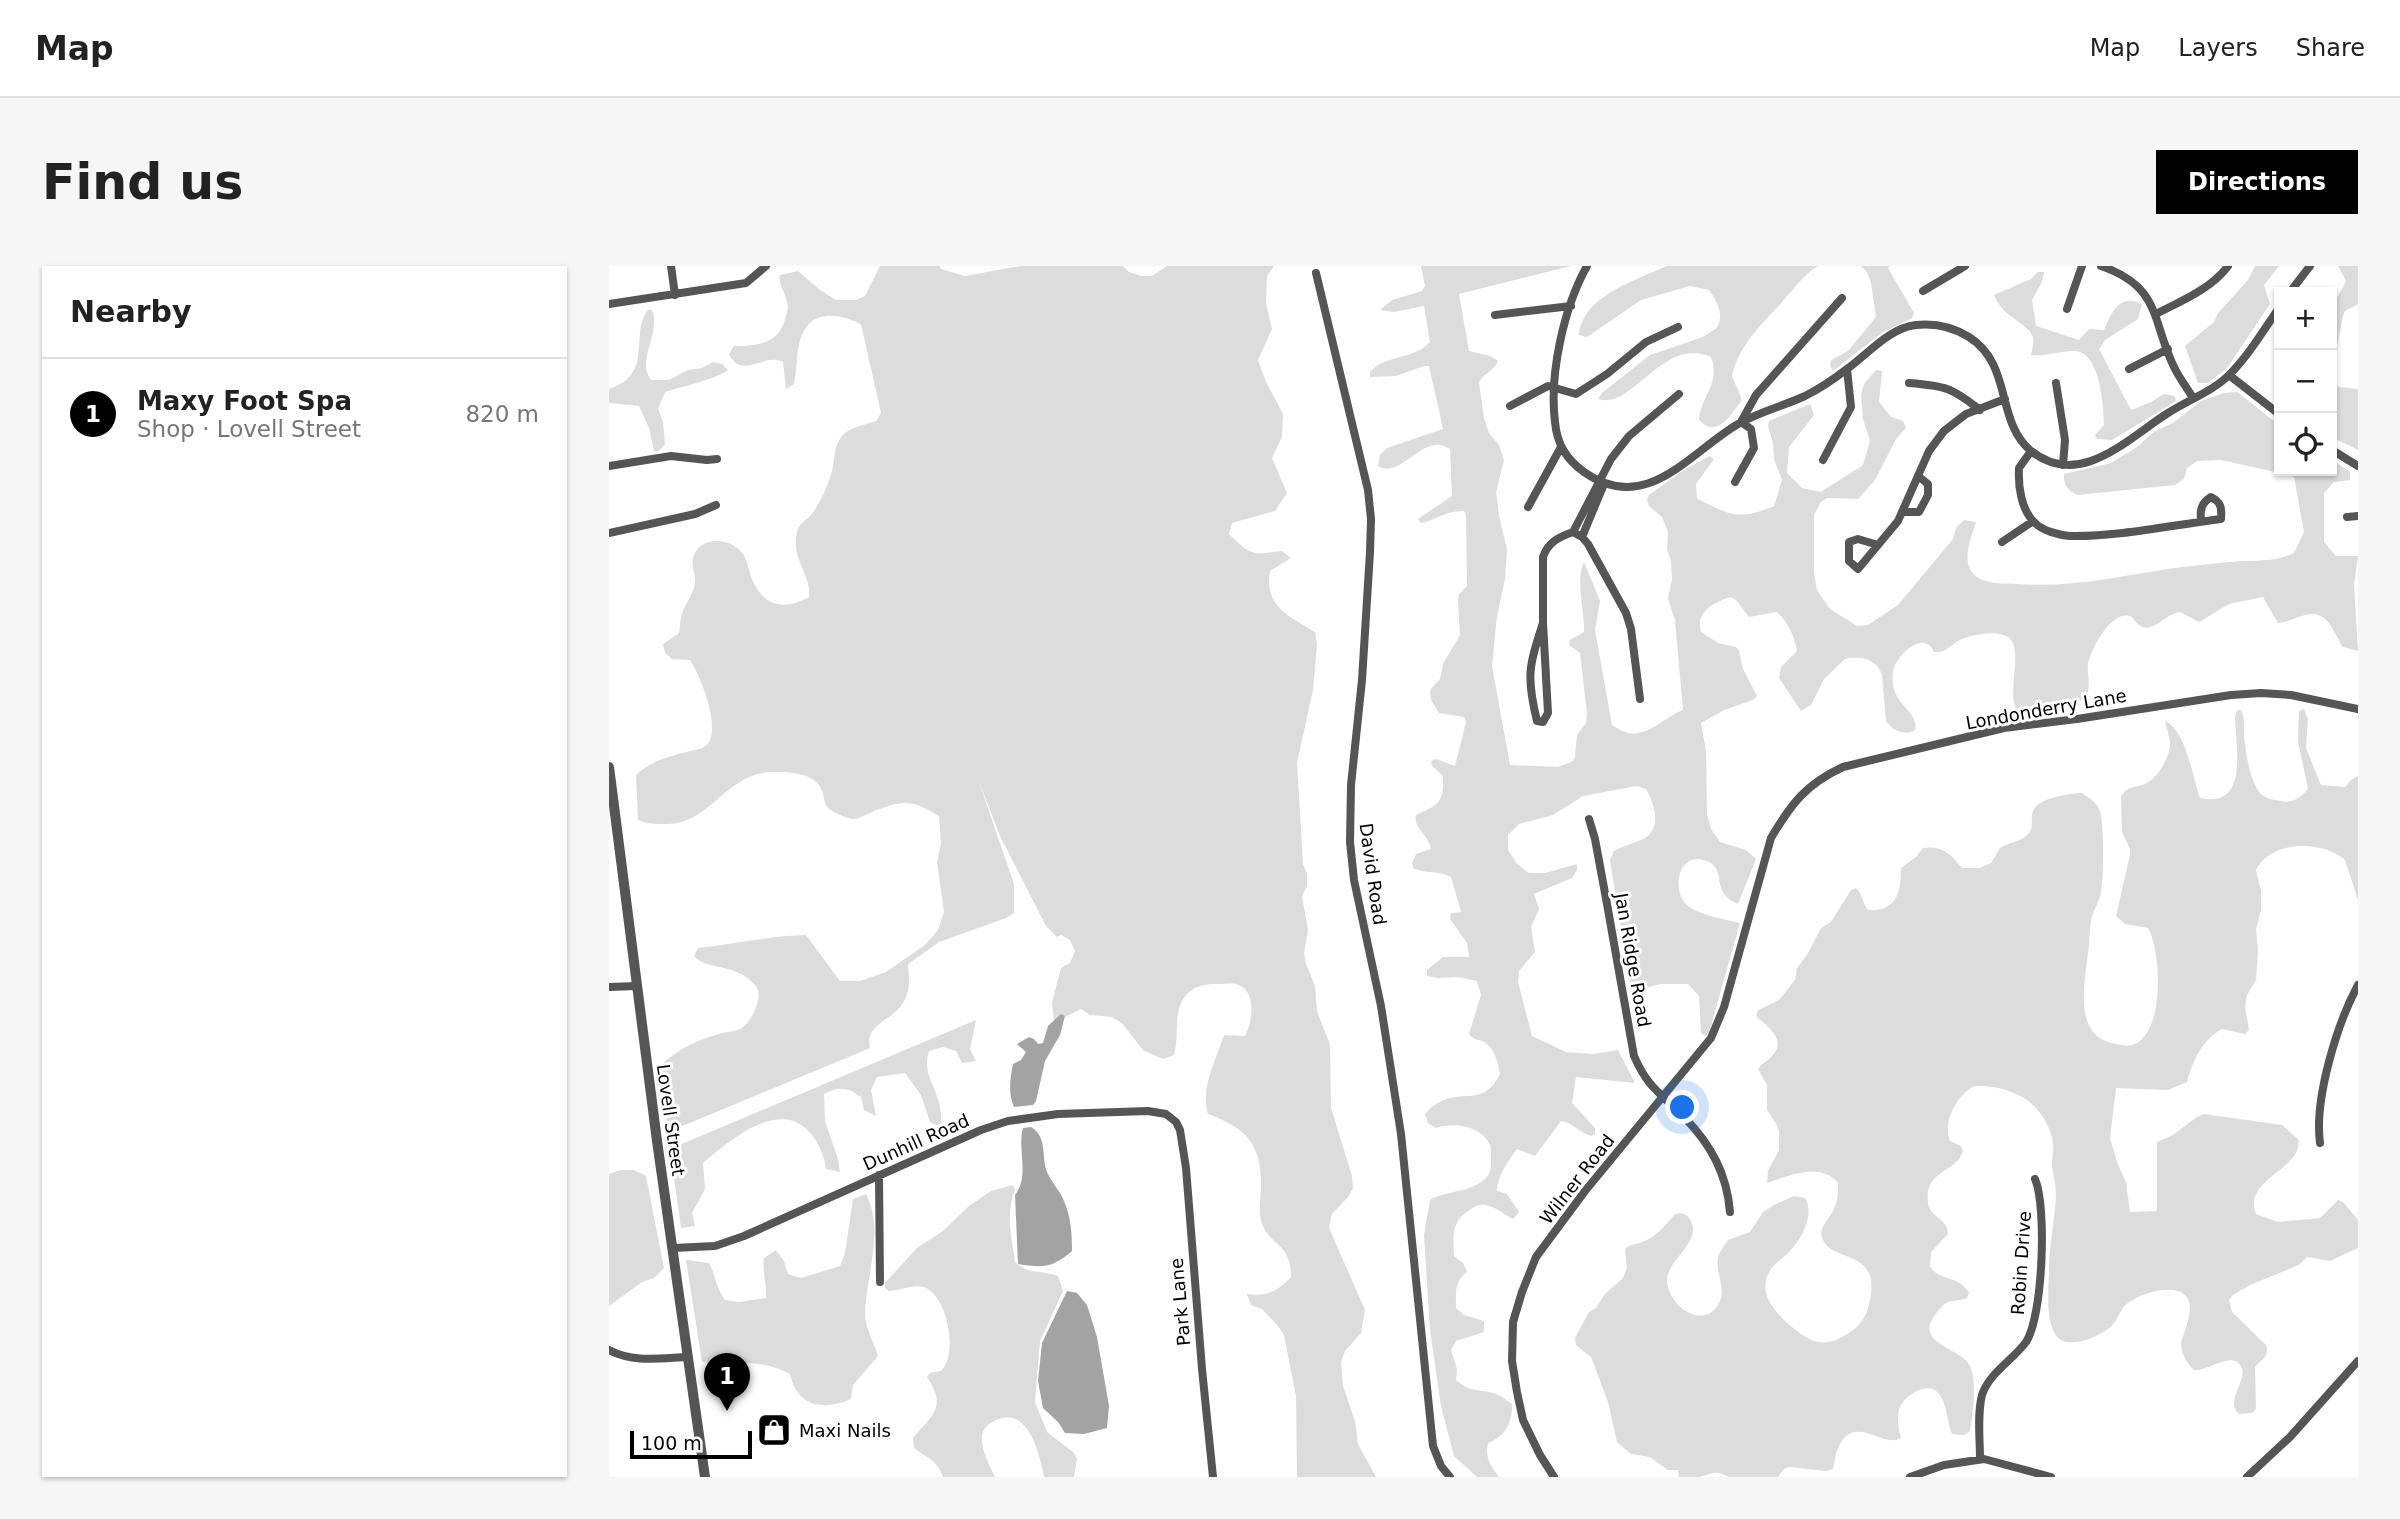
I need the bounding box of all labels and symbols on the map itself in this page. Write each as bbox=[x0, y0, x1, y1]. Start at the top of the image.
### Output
street label: Londonderry Lane bbox=[1964, 685, 2128, 733]
street label: David Road bbox=[1355, 822, 1391, 926]
street label: Jan Ridge Road bbox=[1611, 890, 1655, 1029]
street label: Lovell Street bbox=[653, 1063, 689, 1177]
your location bbox=[1665, 1090, 1699, 1124]
street label: Dunhill Road bbox=[860, 1109, 972, 1175]
street label: Wilner Road bbox=[1535, 1130, 1619, 1228]
street label: Robin Drive bbox=[2007, 1210, 2035, 1316]
street label: Park Lane bbox=[1166, 1257, 1194, 1347]
pin: 1 bbox=[704, 1353, 750, 1411]
shop icon: Maxi Nails bbox=[755, 1411, 793, 1449]
place label: Maxi Nails bbox=[799, 1420, 891, 1441]
scale bar bbox=[630, 1428, 753, 1460]

